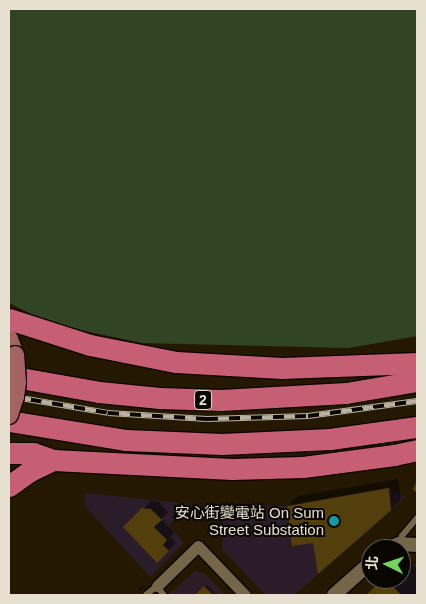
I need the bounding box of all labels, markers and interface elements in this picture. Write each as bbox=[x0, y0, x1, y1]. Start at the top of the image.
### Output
road number: 2 bbox=[193, 388, 213, 412]
place label: 安心街變電站 On Sum Street Substation bbox=[175, 503, 324, 538]
marker: 安心街變電站 On Sum Street Substation bbox=[328, 515, 340, 527]
north arrow bbox=[361, 539, 411, 589]
text: 北 bbox=[364, 555, 381, 571]

